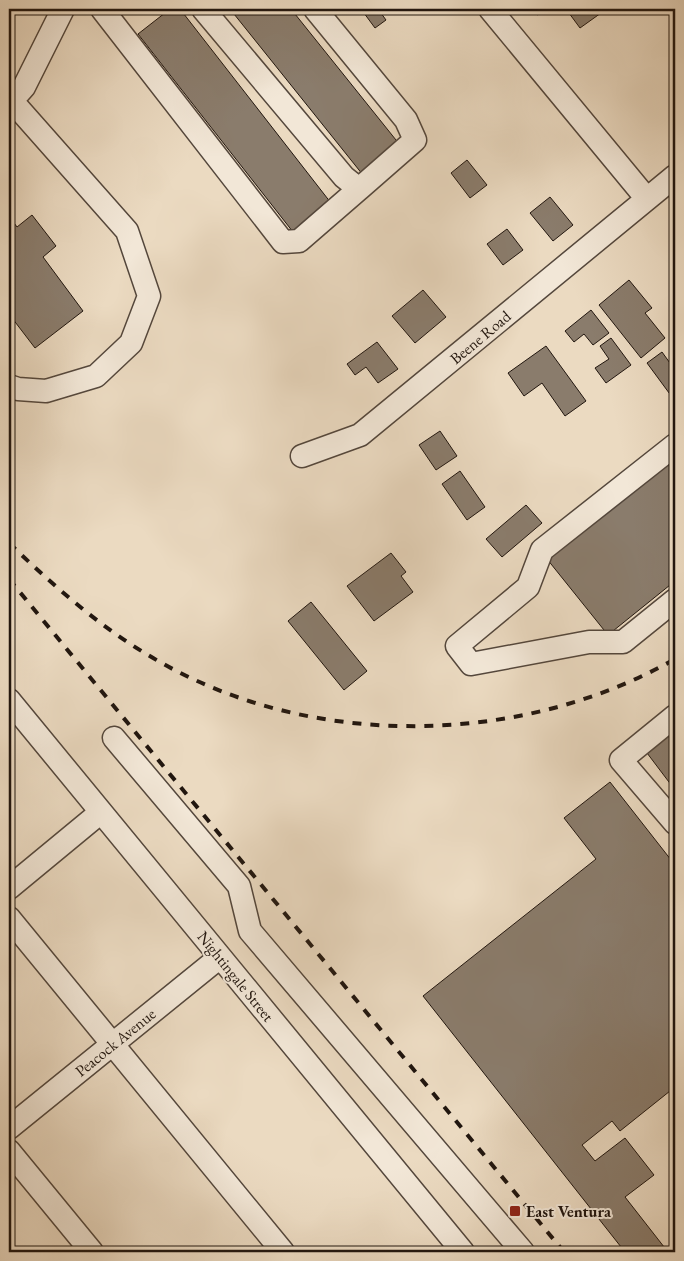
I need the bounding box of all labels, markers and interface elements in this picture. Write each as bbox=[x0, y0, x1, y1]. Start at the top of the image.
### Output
street label: Beene Road bbox=[446, 305, 516, 369]
street label: Nightingale Street bbox=[193, 927, 279, 1026]
street label: Peacock Avenue bbox=[71, 1003, 160, 1081]
place label: East Ventura bbox=[526, 1201, 612, 1222]
marker: East Ventura bbox=[508, 1204, 522, 1218]

